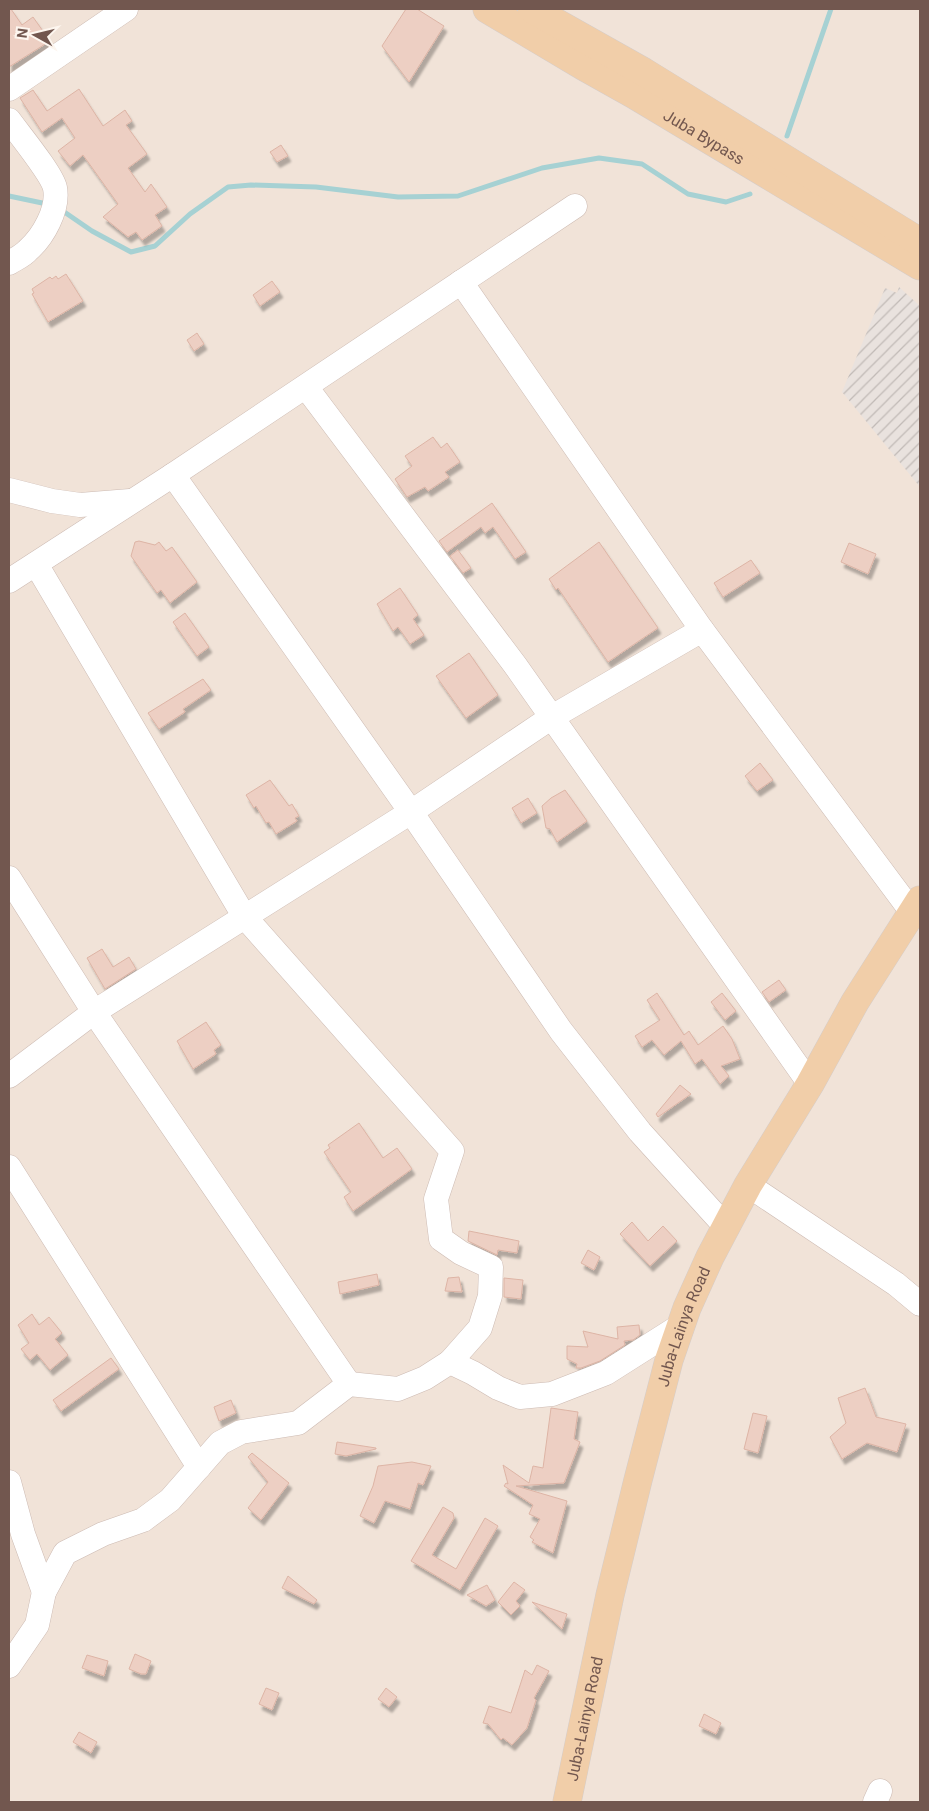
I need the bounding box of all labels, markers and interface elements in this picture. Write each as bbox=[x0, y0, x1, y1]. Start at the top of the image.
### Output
north arrow bbox=[10, 10, 60, 60]
text: N bbox=[14, 27, 31, 39]
street label: Juba Bypass bbox=[660, 106, 748, 169]
street label: Juba-Lainya Road bbox=[654, 1264, 714, 1389]
street label: Juba-Lainya Road bbox=[563, 1655, 607, 1783]

